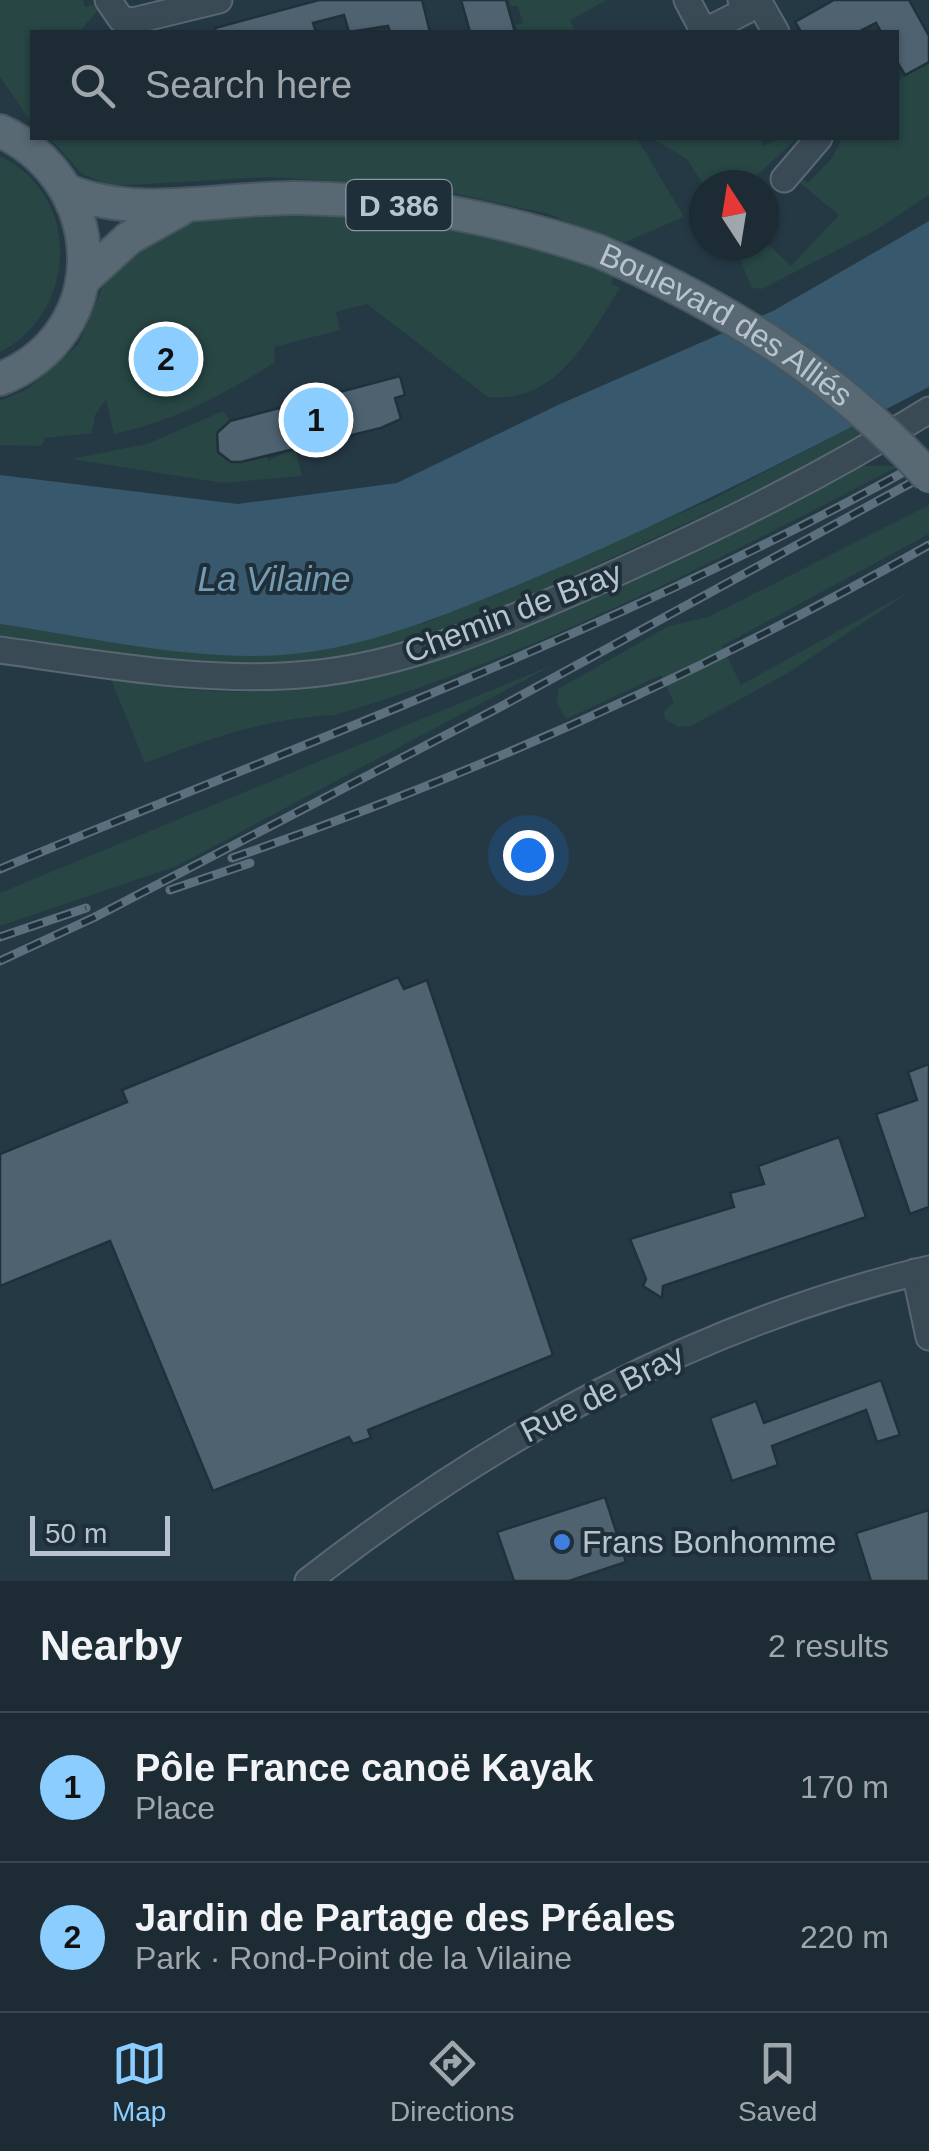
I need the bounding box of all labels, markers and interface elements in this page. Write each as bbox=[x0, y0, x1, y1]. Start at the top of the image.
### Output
search box bbox=[30, 30, 899, 140]
icon: search bbox=[65, 58, 120, 113]
text: Search here bbox=[145, 64, 352, 106]
north arrow bbox=[689, 170, 779, 260]
road number: D 386 bbox=[346, 180, 452, 230]
street label: Boulevard des Alliés bbox=[594, 236, 860, 414]
pin: 2 bbox=[134, 322, 198, 396]
pin: 1 bbox=[284, 382, 348, 458]
street label: Chemin de Bray bbox=[399, 554, 627, 670]
water label: La Vilaine bbox=[197, 559, 351, 598]
your location bbox=[503, 830, 554, 881]
street label: Rue de Bray bbox=[515, 1337, 689, 1449]
scale bar bbox=[30, 1511, 170, 1556]
text: 50 m bbox=[45, 1518, 107, 1549]
place label: Frans Bonhomme bbox=[582, 1524, 836, 1560]
marker: Frans Bonhomme bbox=[551, 1531, 573, 1553]
text: Nearby bbox=[40, 1622, 182, 1669]
text: 2 results bbox=[768, 1628, 889, 1664]
text: Pôle France canoë Kayak bbox=[135, 1747, 593, 1789]
text: 1 bbox=[64, 1769, 81, 1805]
text: 170 m bbox=[800, 1769, 889, 1805]
text: Place bbox=[135, 1790, 215, 1826]
text: Jardin de Partage des Préales bbox=[135, 1897, 676, 1939]
text: 2 bbox=[64, 1919, 81, 1955]
text: 220 m bbox=[800, 1919, 889, 1955]
text: Park · Rond-Point de la Vilaine bbox=[135, 1940, 572, 1976]
tab: Map bbox=[112, 2036, 167, 2128]
tab: Directions bbox=[390, 2036, 515, 2128]
tab: Saved bbox=[738, 2036, 817, 2128]

